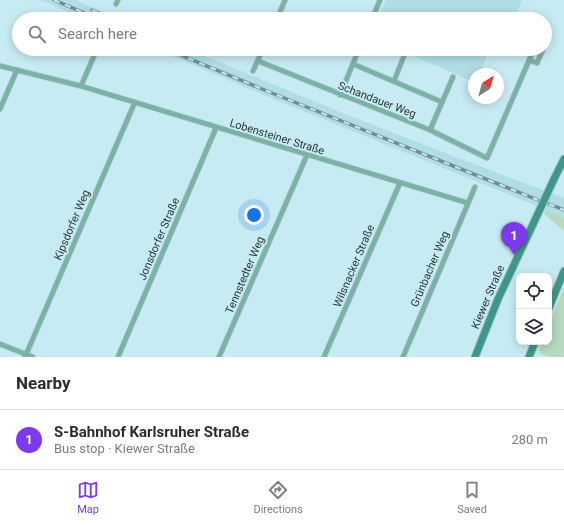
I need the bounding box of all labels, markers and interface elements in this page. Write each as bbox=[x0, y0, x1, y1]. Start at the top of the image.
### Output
search box bbox=[12, 12, 552, 56]
icon: search bbox=[26, 23, 48, 45]
text: Search here bbox=[58, 25, 137, 43]
north arrow bbox=[468, 68, 504, 104]
street label: Schandauer Weg bbox=[336, 79, 418, 121]
street label: Lobensteiner Straße bbox=[228, 116, 326, 158]
street label: Kipsdorfer Weg bbox=[51, 188, 93, 262]
street label: Jonsdorfer Straße bbox=[136, 196, 182, 282]
your location bbox=[244, 205, 264, 225]
pin: 1 bbox=[501, 222, 527, 255]
street label: Wilsnacker Straße bbox=[331, 223, 377, 309]
street label: Grünbacher Weg bbox=[408, 229, 452, 309]
street label: Tennstedter Weg bbox=[223, 234, 267, 316]
street label: Kiewer Straße bbox=[469, 263, 507, 331]
map controls bbox=[516, 273, 552, 345]
button: locate bbox=[516, 273, 552, 309]
button: layers bbox=[516, 309, 552, 345]
text: Nearby bbox=[16, 373, 71, 393]
text: S-Bahnhof Karlsruher Straße bbox=[54, 423, 249, 441]
text: 1 bbox=[25, 432, 33, 447]
text: 280 m bbox=[511, 432, 548, 447]
text: Bus stop · Kiewer Straße bbox=[54, 441, 195, 456]
tab: Map bbox=[77, 479, 99, 516]
tab: Directions bbox=[253, 479, 303, 516]
tab: Saved bbox=[457, 479, 487, 516]

